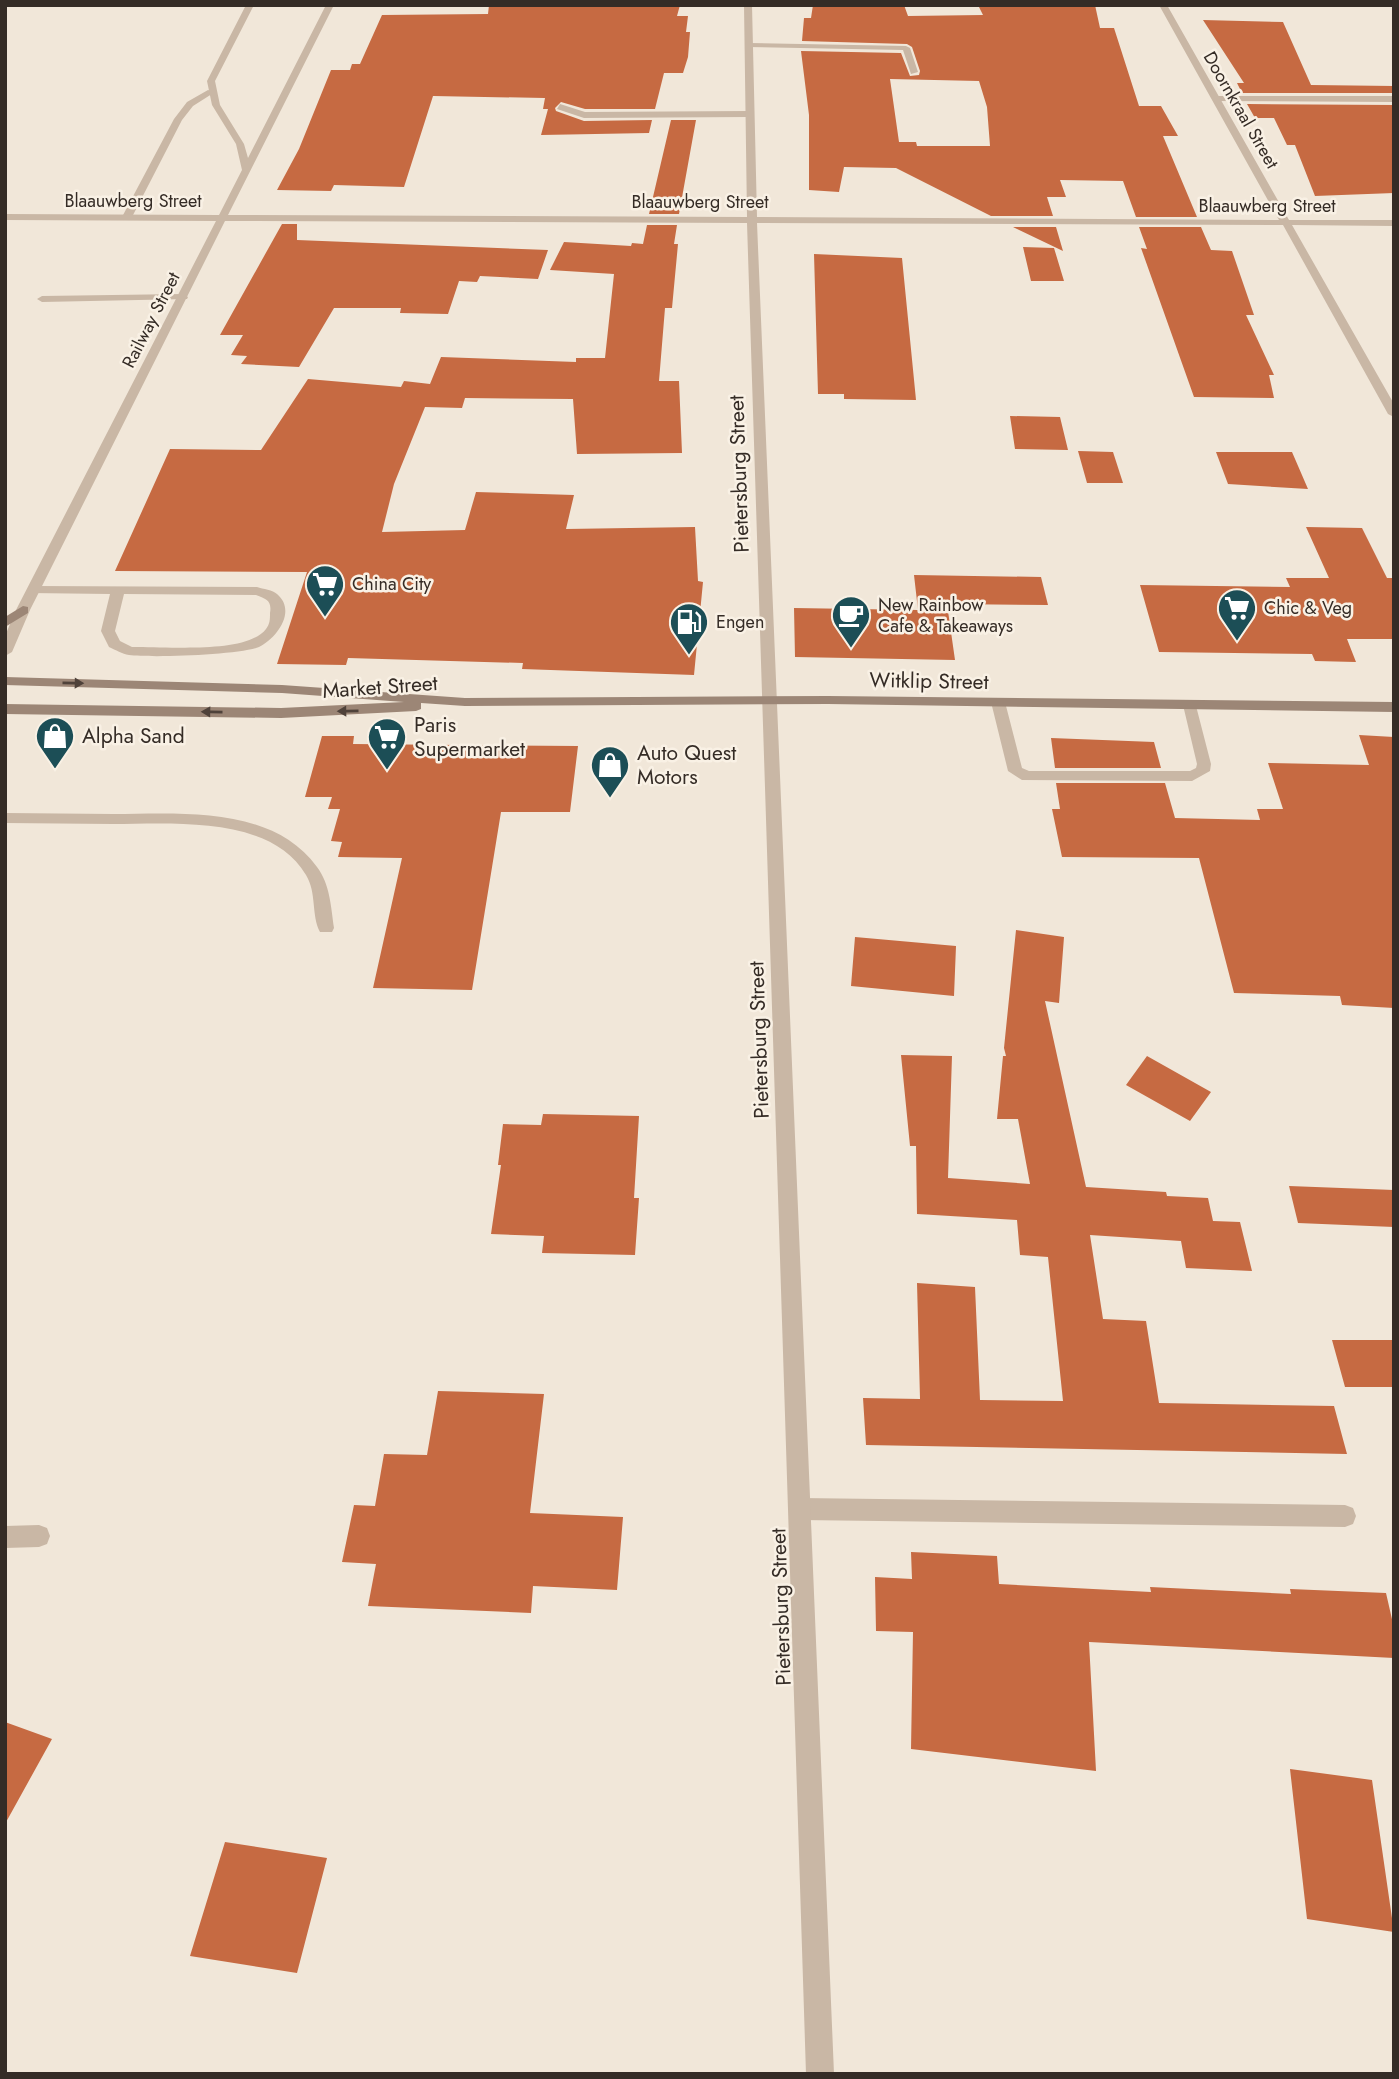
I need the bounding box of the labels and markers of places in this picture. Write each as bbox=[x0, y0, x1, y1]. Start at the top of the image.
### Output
supermarket icon: China City bbox=[304, 563, 346, 618]
place label: China City bbox=[352, 571, 431, 597]
supermarket icon: Chic & Veg bbox=[1216, 587, 1258, 642]
place label: New Rainbow Cafe & Takeaways bbox=[878, 592, 1013, 639]
cafe icon: New Rainbow Cafe & Takeaways bbox=[830, 594, 872, 649]
place label: Chic & Veg bbox=[1264, 595, 1352, 621]
fuel station icon: Engen bbox=[668, 601, 710, 656]
place label: Engen bbox=[716, 609, 764, 635]
place label: Paris Supermarket bbox=[414, 710, 525, 764]
shop icon: Alpha Sand bbox=[34, 715, 76, 770]
supermarket icon: Paris Supermarket bbox=[366, 716, 408, 771]
place label: Alpha Sand bbox=[82, 721, 185, 751]
place label: Auto Quest Motors bbox=[637, 738, 736, 792]
shop icon: Auto Quest Motors bbox=[589, 744, 631, 799]

